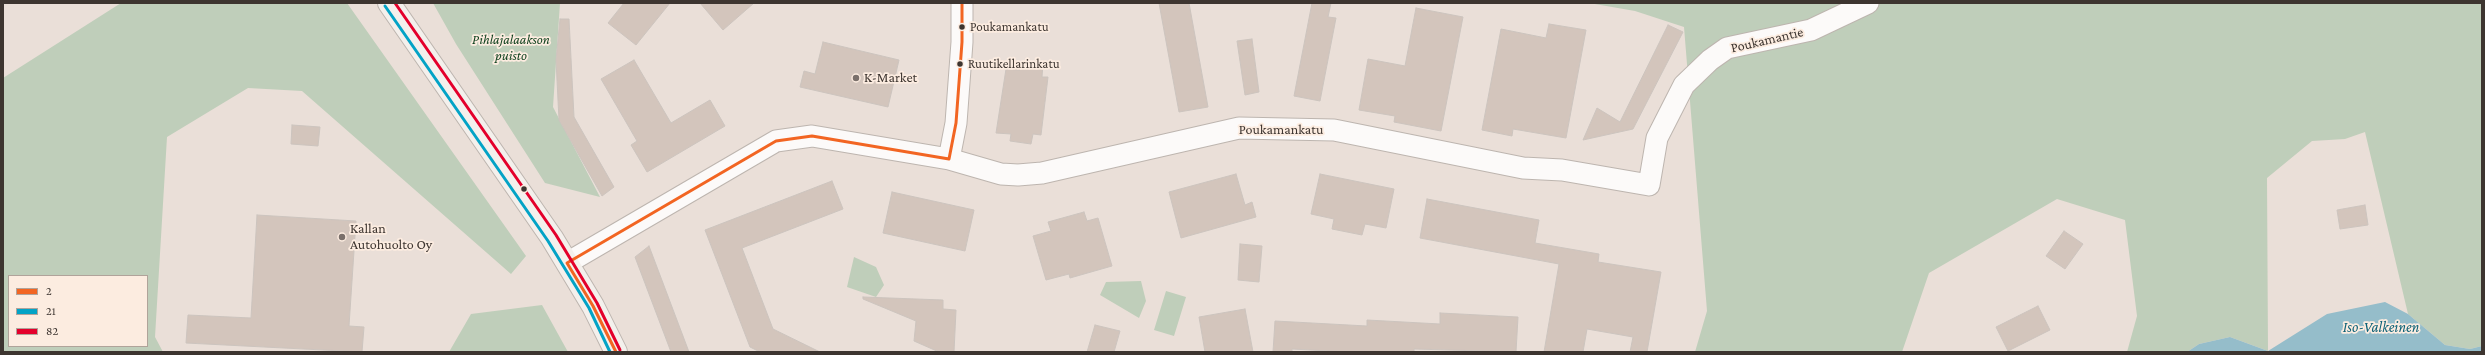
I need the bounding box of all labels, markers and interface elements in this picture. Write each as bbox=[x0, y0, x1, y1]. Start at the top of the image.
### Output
place label: Poukamankatu bbox=[970, 19, 1049, 35]
marker: Poukamankatu bbox=[957, 22, 967, 32]
street label: Poukamantie bbox=[1729, 24, 1805, 56]
park label: Pihlajalaakson puisto bbox=[472, 32, 550, 64]
place label: Ruutikellarinkatu bbox=[968, 56, 1060, 72]
marker: Ruutikellarinkatu bbox=[955, 59, 965, 69]
place label: K-Market bbox=[864, 70, 917, 86]
marker: K-Market bbox=[851, 73, 861, 83]
street label: Poukamankatu bbox=[1239, 122, 1323, 138]
unlabelled marker bbox=[519, 184, 529, 194]
place label: Kallan Autohuolto Oy bbox=[350, 221, 432, 254]
marker: Kallan Autohuolto Oy bbox=[337, 232, 347, 242]
legend bbox=[8, 275, 148, 347]
text: 2 bbox=[46, 284, 52, 298]
text: 21 bbox=[46, 304, 56, 318]
water label: Iso-Valkeinen bbox=[2343, 318, 2419, 336]
text: 82 bbox=[46, 324, 58, 338]

